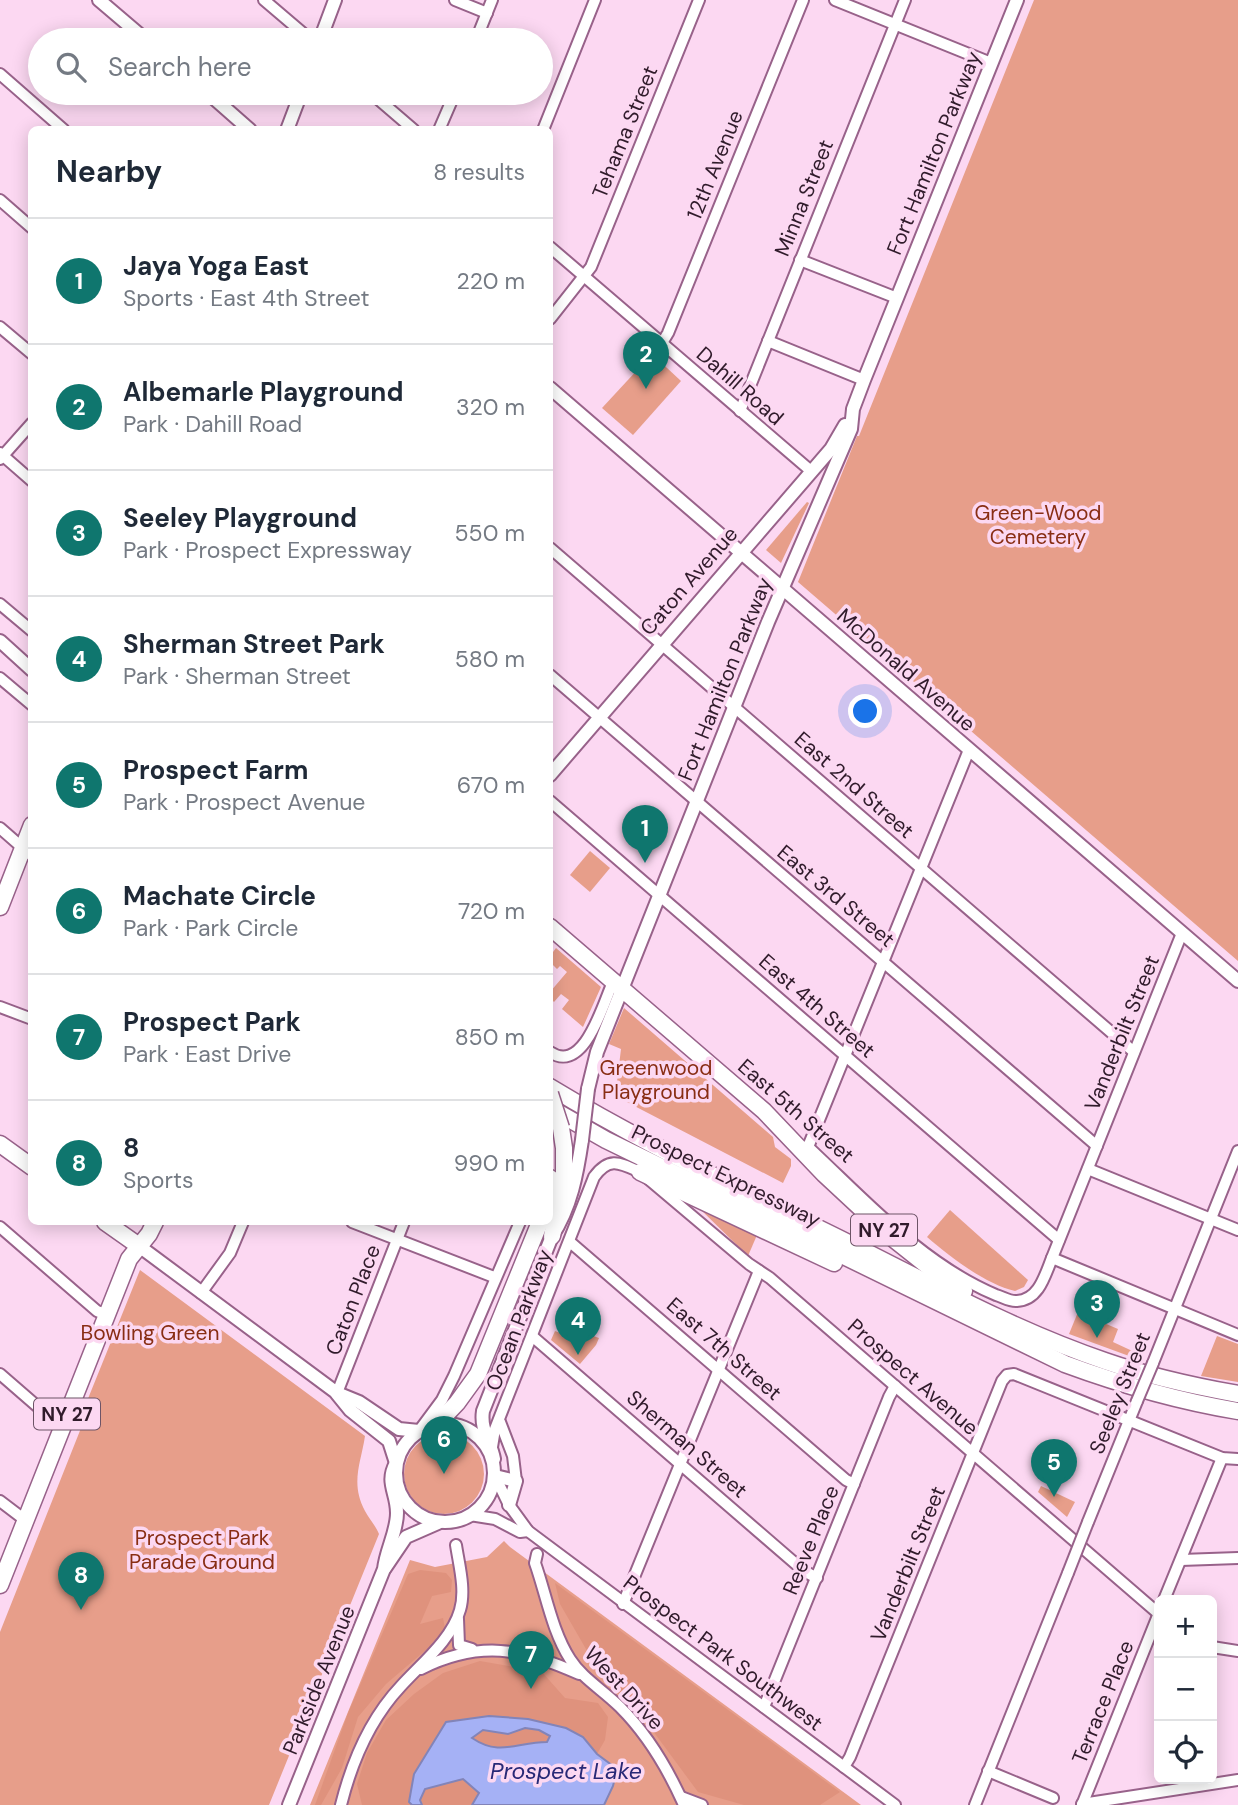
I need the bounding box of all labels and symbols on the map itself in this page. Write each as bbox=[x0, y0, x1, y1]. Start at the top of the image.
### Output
street label: Fort Hamilton Parkway bbox=[880, 47, 988, 259]
street label: Tehama Street bbox=[586, 62, 664, 202]
street label: 12th Avenue bbox=[680, 106, 750, 224]
street label: Minna Street bbox=[768, 136, 840, 260]
pin: 2 bbox=[623, 331, 669, 389]
street label: Dahill Road bbox=[691, 340, 789, 432]
park label: Green-Wood Cemetery bbox=[974, 499, 1102, 551]
street label: Caton Avenue bbox=[634, 521, 744, 641]
street label: Fort Hamilton Parkway bbox=[671, 573, 779, 785]
street label: McDonald Avenue bbox=[831, 602, 981, 738]
your location bbox=[848, 694, 882, 728]
street label: East 2nd Street bbox=[788, 725, 920, 845]
pin: 1 bbox=[622, 805, 668, 863]
street label: East 3rd Street bbox=[771, 839, 901, 953]
street label: East 4th Street bbox=[753, 948, 881, 1064]
street label: Vanderbilt Street bbox=[1078, 951, 1166, 1115]
street label: East 5th Street bbox=[732, 1053, 860, 1169]
park label: Greenwood Playground bbox=[600, 1054, 712, 1106]
street label: Prospect Expressway bbox=[627, 1118, 825, 1234]
road number: NY 27 bbox=[851, 1214, 917, 1246]
street label: Caton Place bbox=[319, 1241, 387, 1359]
street label: Ocean Parkway bbox=[479, 1245, 559, 1395]
pin: 3 bbox=[1074, 1280, 1120, 1338]
street label: East 7th Street bbox=[661, 1291, 787, 1407]
pin: 4 bbox=[555, 1297, 601, 1355]
street label: Prospect Avenue bbox=[842, 1312, 984, 1442]
park label: Bowling Green bbox=[80, 1319, 220, 1347]
street label: Seeley Street bbox=[1083, 1328, 1157, 1458]
street label: Sherman Street bbox=[621, 1384, 753, 1504]
road number: NY 27 bbox=[34, 1398, 100, 1430]
pin: 6 bbox=[421, 1416, 467, 1474]
pin: 5 bbox=[1031, 1439, 1077, 1497]
street label: Reeve Place bbox=[776, 1481, 846, 1599]
street label: Vanderbilt Street bbox=[864, 1482, 952, 1646]
park label: Prospect Park Parade Ground bbox=[129, 1524, 275, 1576]
pin: 8 bbox=[58, 1552, 104, 1610]
street label: Prospect Park Southwest bbox=[618, 1569, 828, 1737]
street label: Parkside Avenue bbox=[276, 1601, 362, 1759]
pin: 7 bbox=[508, 1631, 554, 1689]
street label: Terrace Place bbox=[1066, 1636, 1140, 1768]
street label: West Drive bbox=[578, 1640, 670, 1736]
water label: Prospect Lake bbox=[490, 1756, 642, 1786]

